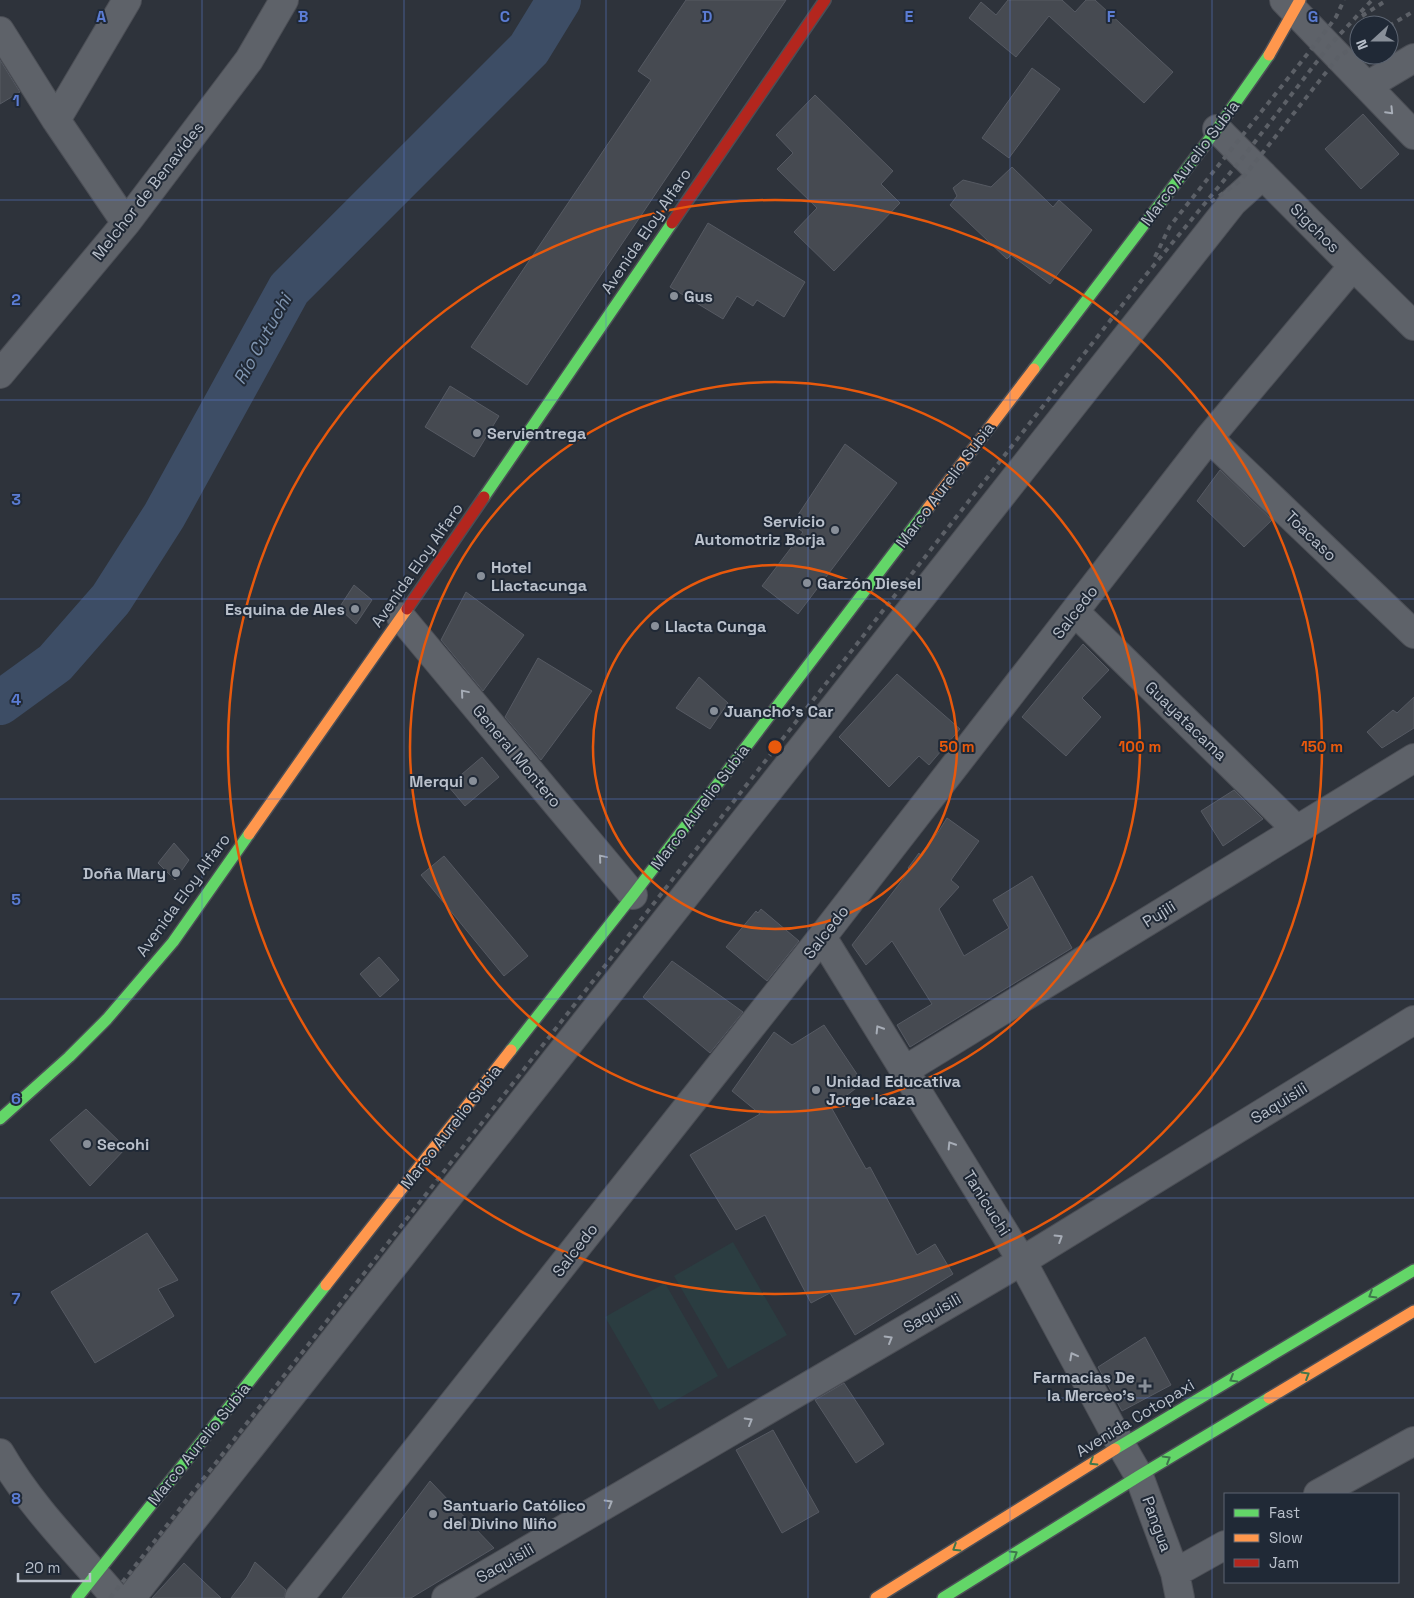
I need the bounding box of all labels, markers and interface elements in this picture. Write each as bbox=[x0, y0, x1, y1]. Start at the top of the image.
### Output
text: A bbox=[96, 6, 106, 27]
text: B bbox=[298, 6, 308, 27]
text: C bbox=[500, 6, 510, 27]
text: D bbox=[702, 6, 712, 27]
text: E bbox=[905, 6, 914, 27]
text: F bbox=[1107, 6, 1116, 27]
text: G bbox=[1308, 6, 1318, 27]
north arrow bbox=[1349, 15, 1399, 65]
text: N bbox=[1352, 37, 1372, 52]
text: 1 bbox=[12, 90, 20, 111]
street label: Marco Aurelio Subia bbox=[1136, 96, 1244, 230]
one-way arrow bbox=[1384, 105, 1393, 114]
street label: Melchor de Benavides bbox=[87, 118, 209, 264]
street label: Avenida Eloy Alfaro bbox=[596, 164, 696, 298]
street label: Sigchos bbox=[1286, 199, 1344, 257]
place label: Gus bbox=[684, 286, 713, 307]
water label: Río Cutuchi bbox=[228, 288, 297, 388]
text: 2 bbox=[11, 289, 21, 310]
marker: Gus bbox=[668, 290, 680, 302]
street label: Marco Aurelio Subia bbox=[891, 418, 999, 552]
place label: Servientrega bbox=[487, 423, 586, 444]
marker: Servientrega bbox=[471, 427, 483, 439]
text: 3 bbox=[11, 489, 21, 510]
street label: Avenida Eloy Alfaro bbox=[366, 499, 468, 631]
street label: Toacaso bbox=[1281, 506, 1341, 566]
place label: Servicio Automotriz Borja bbox=[694, 511, 825, 550]
marker: Servicio Automotriz Borja bbox=[829, 524, 841, 536]
place label: Hotel Llactacunga bbox=[491, 557, 587, 596]
marker: Hotel Llactacunga bbox=[475, 570, 487, 582]
place label: Garzón Diesel bbox=[817, 573, 921, 594]
marker: Garzón Diesel bbox=[801, 577, 813, 589]
street label: Salcedo bbox=[1048, 581, 1102, 643]
place label: Esquina de Ales bbox=[225, 599, 345, 620]
marker: Esquina de Ales bbox=[349, 603, 361, 615]
place label: Llacta Cunga bbox=[665, 616, 766, 637]
marker: Llacta Cunga bbox=[649, 620, 661, 632]
street label: Guayatacama bbox=[1141, 677, 1231, 765]
text: 4 bbox=[11, 689, 21, 710]
one-way arrow bbox=[461, 689, 470, 698]
street label: General Montero bbox=[468, 700, 566, 812]
place label: Juancho's Car bbox=[724, 701, 834, 722]
marker: Juancho's Car bbox=[708, 705, 720, 717]
text: 50 m bbox=[939, 737, 975, 756]
text: 100 m bbox=[1119, 737, 1161, 756]
text: 150 m bbox=[1301, 737, 1343, 756]
centre of rings bbox=[766, 738, 784, 756]
street label: Marco Aurelio Subia bbox=[646, 740, 754, 874]
place label: Merqui bbox=[409, 771, 463, 792]
marker: Merqui bbox=[467, 775, 479, 787]
street label: Avenida Eloy Alfaro bbox=[131, 829, 235, 961]
one-way arrow bbox=[598, 854, 607, 863]
place label: Doña Mary bbox=[83, 863, 166, 884]
marker: Doña Mary bbox=[170, 867, 182, 879]
text: 5 bbox=[11, 889, 21, 910]
street label: Pujili bbox=[1139, 896, 1179, 932]
street label: Salcedo bbox=[799, 901, 853, 963]
one-way arrow bbox=[876, 1025, 886, 1034]
street label: Marco Aurelio Subia bbox=[396, 1061, 506, 1193]
place label: Unidad Educativa Jorge Icaza bbox=[826, 1071, 961, 1110]
street label: Saquisili bbox=[1247, 1077, 1311, 1129]
marker: Unidad Educativa Jorge Icaza bbox=[810, 1084, 822, 1096]
text: 6 bbox=[11, 1088, 21, 1109]
place label: Secohi bbox=[97, 1134, 149, 1155]
marker: Secohi bbox=[81, 1138, 93, 1150]
one-way arrow bbox=[947, 1141, 957, 1150]
street label: Tanicuchi bbox=[959, 1166, 1015, 1240]
street label: Salcedo bbox=[548, 1219, 602, 1281]
one-way arrow bbox=[1054, 1235, 1063, 1244]
text: 7 bbox=[12, 1288, 21, 1309]
street label: Saquisili bbox=[899, 1288, 965, 1338]
one-way arrow bbox=[1369, 1289, 1378, 1299]
one-way arrow bbox=[884, 1335, 893, 1345]
one-way arrow bbox=[1069, 1352, 1079, 1361]
place label: Farmacias De la Merceo's bbox=[1033, 1367, 1135, 1406]
one-way arrow bbox=[1229, 1372, 1238, 1382]
one-way arrow bbox=[1301, 1372, 1310, 1382]
street label: Avenida Cotopaxi bbox=[1072, 1374, 1198, 1462]
street label: Marco Aurelio Subia bbox=[143, 1378, 255, 1510]
marker: Farmacias De la Merceo's bbox=[1139, 1380, 1151, 1392]
one-way arrow bbox=[744, 1417, 753, 1427]
one-way arrow bbox=[1090, 1456, 1099, 1466]
one-way arrow bbox=[1161, 1456, 1170, 1466]
text: 8 bbox=[11, 1488, 21, 1509]
street label: Pangua bbox=[1137, 1493, 1177, 1555]
legend bbox=[1224, 1493, 1399, 1583]
place label: Santuario Católico del Divino Niño bbox=[443, 1495, 586, 1534]
one-way arrow bbox=[603, 1499, 612, 1509]
text: Fast bbox=[1269, 1503, 1300, 1522]
marker: Santuario Católico del Divino Niño bbox=[427, 1508, 439, 1520]
text: Slow bbox=[1269, 1528, 1303, 1547]
street label: Saquisili bbox=[472, 1538, 538, 1588]
one-way arrow bbox=[952, 1542, 961, 1552]
scale bar bbox=[18, 1550, 90, 1582]
one-way arrow bbox=[1008, 1550, 1017, 1560]
text: Jam bbox=[1269, 1553, 1299, 1572]
text: 20 m bbox=[25, 1558, 60, 1577]

